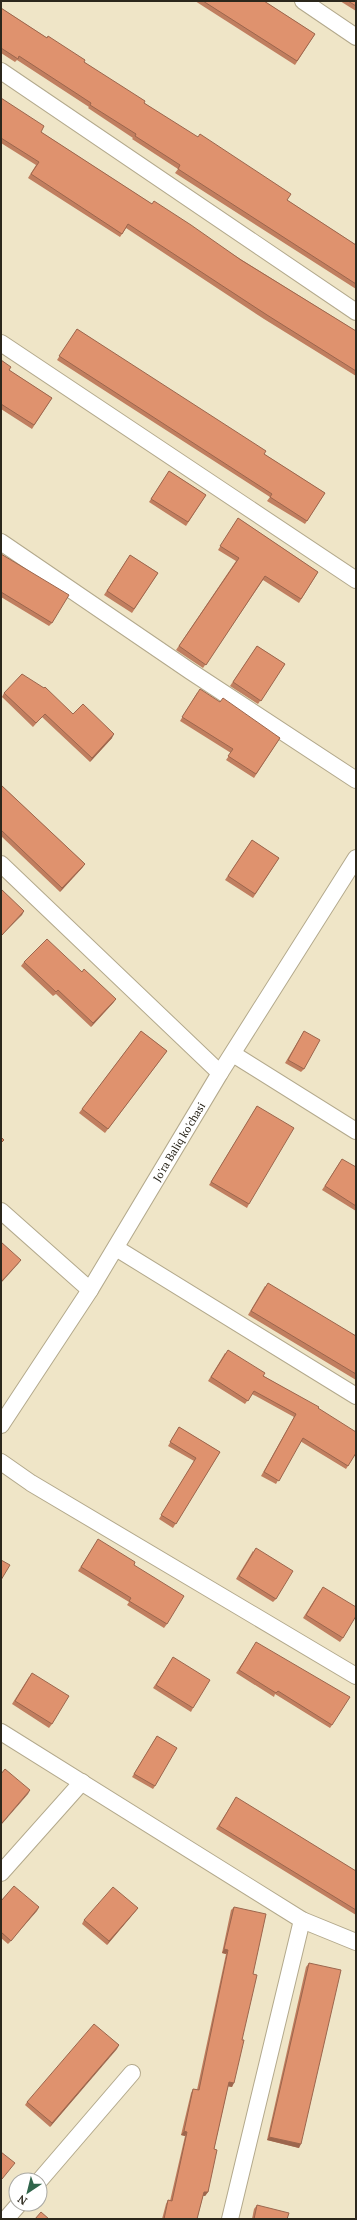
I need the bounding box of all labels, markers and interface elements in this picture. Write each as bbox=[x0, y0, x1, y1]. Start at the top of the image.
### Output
street label: Jo'ra Baliq ko'chasi bbox=[150, 1100, 208, 1184]
north arrow bbox=[8, 2172, 48, 2212]
text: N bbox=[14, 2192, 30, 2208]

